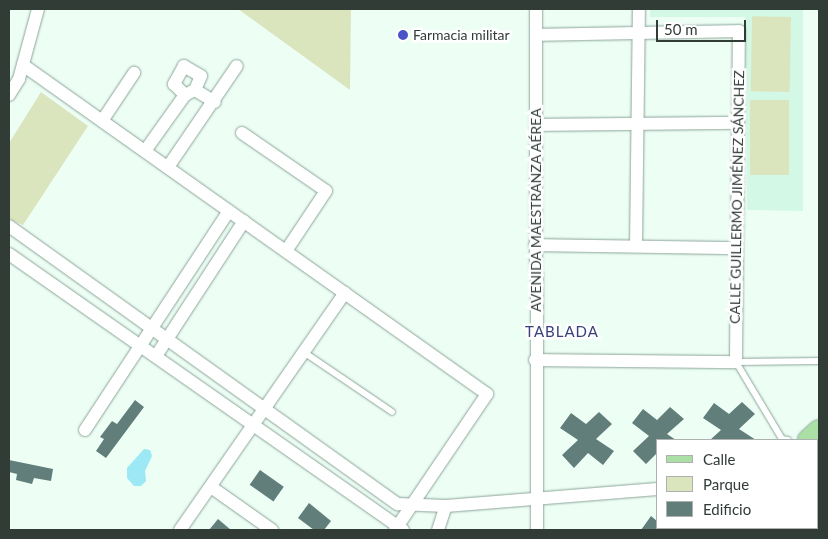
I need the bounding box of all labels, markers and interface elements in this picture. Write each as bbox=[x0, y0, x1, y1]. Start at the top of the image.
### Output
scale bar bbox=[658, 10, 748, 42]
text: 50 m bbox=[664, 20, 698, 38]
place label: Farmacia militar bbox=[413, 27, 510, 43]
marker: Farmacia militar bbox=[397, 29, 409, 41]
street label: CALLE GUILLERMO JIMÉNEZ SÁNCHEZ bbox=[726, 70, 748, 324]
street label: AVENIDA MAESTRANZA AÉREA bbox=[528, 107, 544, 313]
district label: TABLADA bbox=[524, 323, 600, 341]
legend bbox=[656, 439, 818, 529]
text: Calle bbox=[703, 450, 735, 468]
text: Parque bbox=[703, 475, 749, 493]
text: Edificio bbox=[703, 500, 751, 518]

